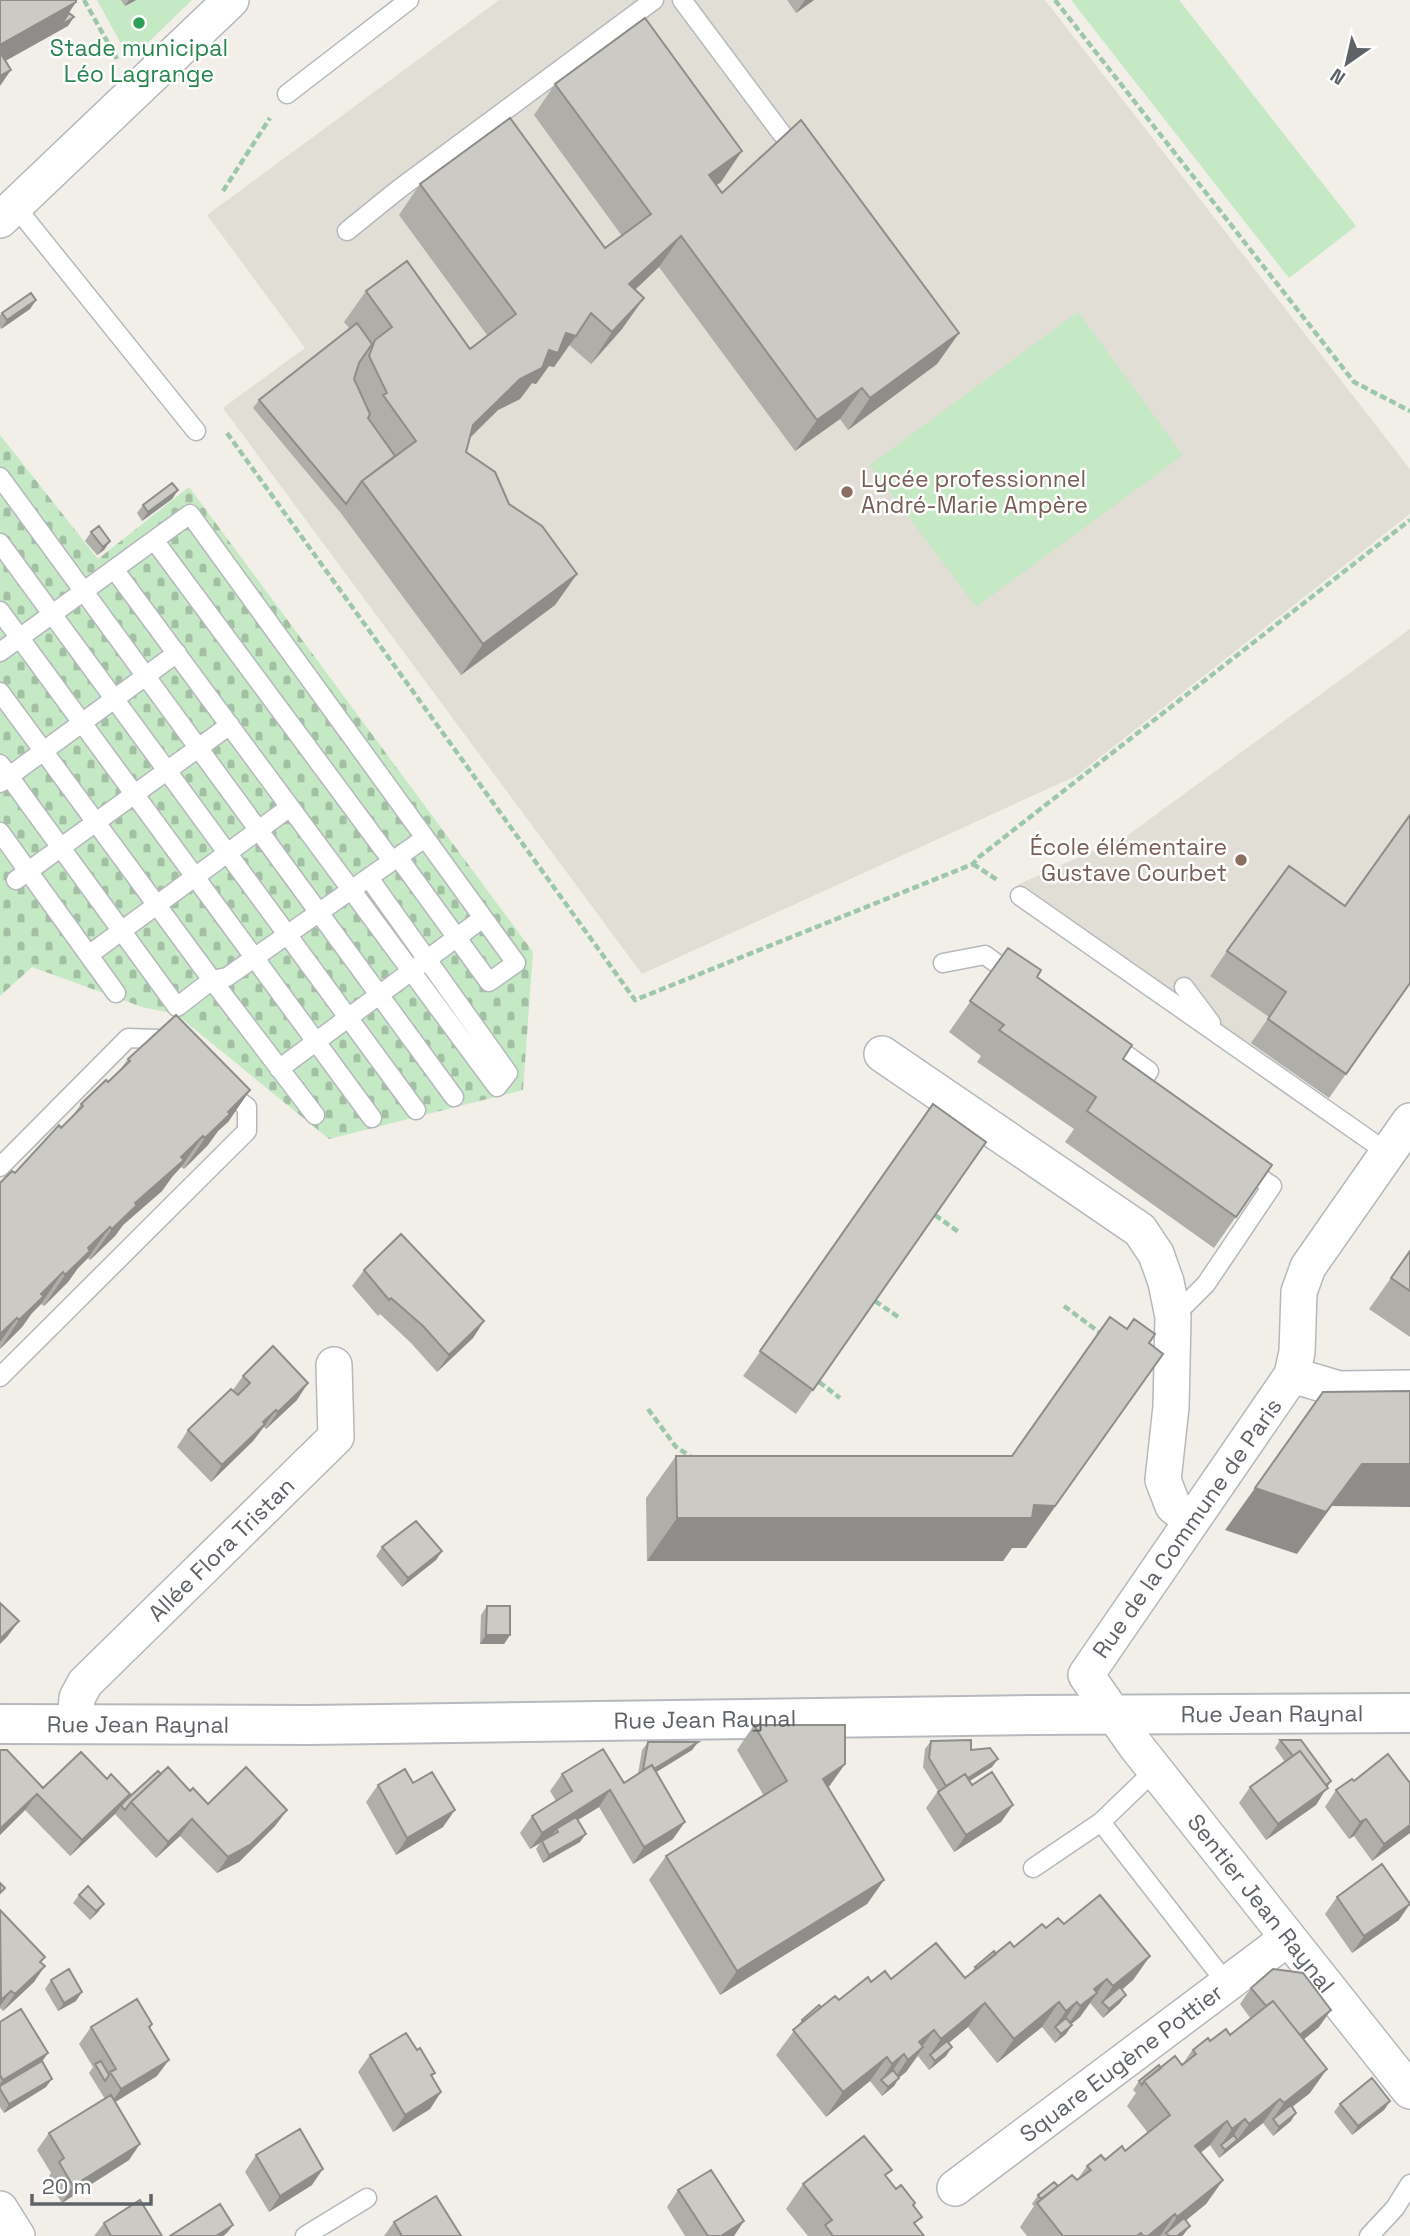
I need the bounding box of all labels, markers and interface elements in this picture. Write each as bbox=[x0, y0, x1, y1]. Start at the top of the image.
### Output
marker: Stade municipal Léo Lagrange bbox=[131, 15, 147, 31]
north arrow bbox=[1312, 28, 1382, 98]
place label: Stade municipal Léo Lagrange bbox=[50, 33, 228, 89]
text: N bbox=[1326, 63, 1350, 91]
place label: Lycée professionnel André-Marie Ampère bbox=[861, 464, 1088, 520]
marker: Lycée professionnel André-Marie Ampère bbox=[839, 484, 855, 500]
place label: École élémentaire Gustave Courbet bbox=[1030, 832, 1227, 888]
marker: École élémentaire Gustave Courbet bbox=[1233, 852, 1249, 868]
street label: Rue de la Commune de Paris bbox=[1086, 1392, 1288, 1664]
street label: Allée Flora Tristan bbox=[142, 1471, 301, 1628]
street label: Rue Jean Raynal bbox=[1181, 1698, 1363, 1729]
street label: Rue Jean Raynal bbox=[613, 1703, 796, 1736]
street label: Rue Jean Raynal bbox=[47, 1709, 229, 1740]
street label: Sentier Jean Raynal bbox=[1181, 1808, 1341, 1999]
street label: Square Eugène Pottier bbox=[1014, 1977, 1229, 2149]
scale bar bbox=[32, 2162, 150, 2206]
text: 20 m bbox=[42, 2173, 92, 2200]

